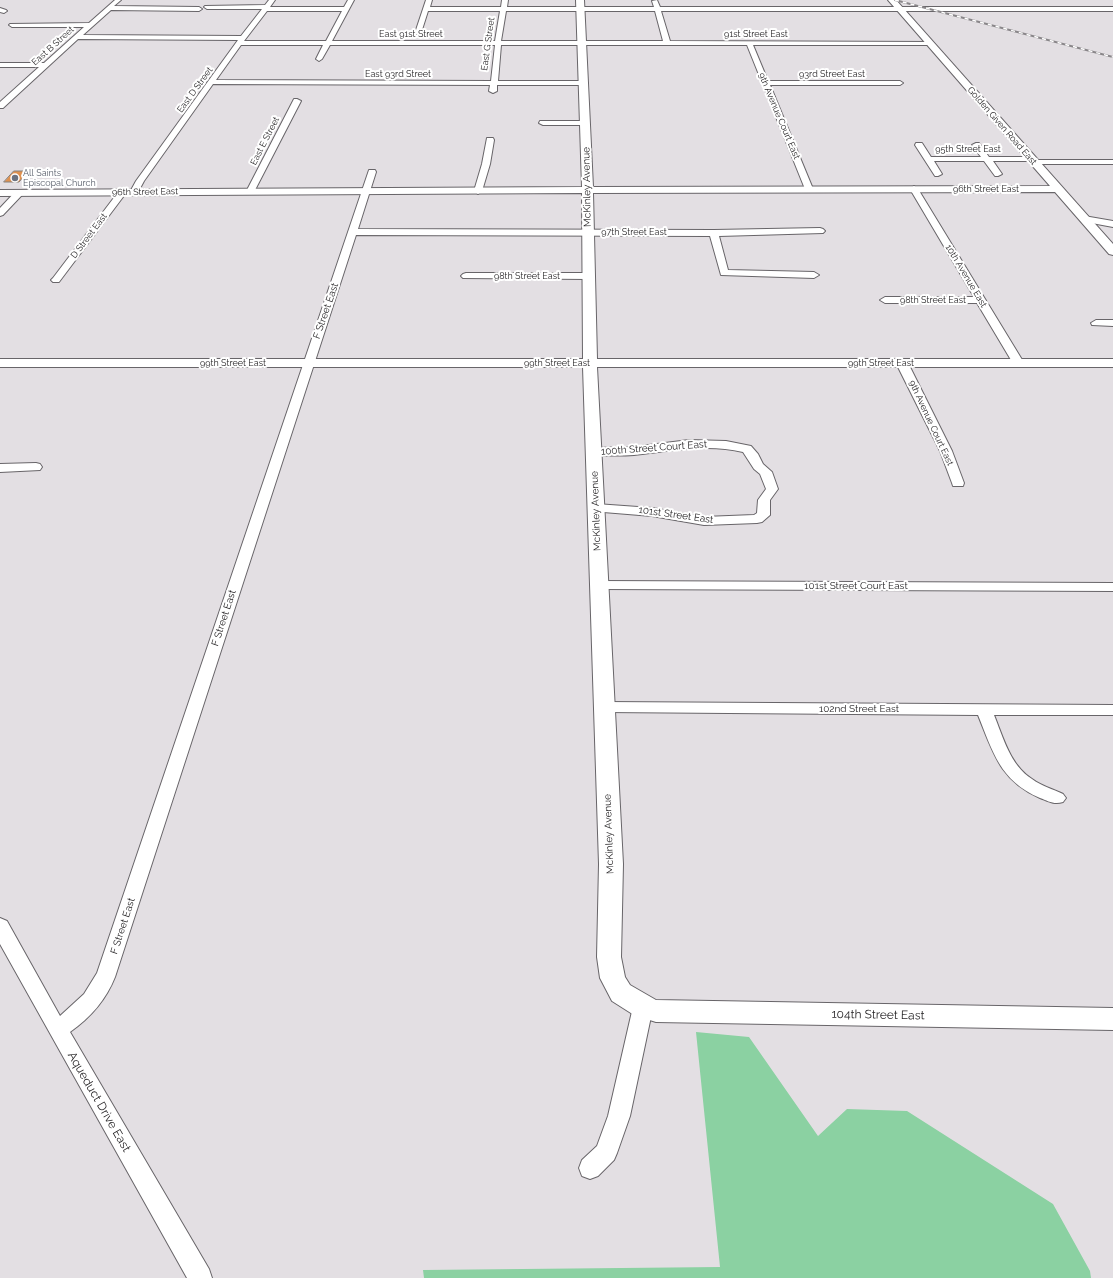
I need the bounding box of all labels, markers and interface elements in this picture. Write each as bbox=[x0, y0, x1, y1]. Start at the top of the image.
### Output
street label: East G Street bbox=[479, 17, 497, 71]
street label: East B Street bbox=[30, 24, 76, 68]
street label: East 91st Street bbox=[379, 29, 443, 39]
street label: 91st Street East bbox=[724, 29, 788, 39]
street label: East D Street bbox=[175, 65, 215, 115]
street label: East 93rd Street bbox=[365, 69, 431, 79]
street label: 93rd Street East bbox=[799, 69, 865, 79]
street label: 9th Avenue Court East bbox=[756, 71, 802, 161]
street label: Golden Given Road East bbox=[965, 85, 1039, 167]
street label: East E Street bbox=[248, 115, 282, 167]
street label: 95th Street East bbox=[935, 144, 1001, 154]
street label: McKinley Avenue bbox=[580, 147, 594, 227]
place label: All Saints Episcopal Church bbox=[23, 168, 96, 189]
marker: All Saints Episcopal Church bbox=[10, 173, 20, 183]
street label: 96th Street East bbox=[953, 184, 1019, 194]
street label: 96th Street East bbox=[112, 186, 178, 198]
street label: D Street East bbox=[69, 211, 109, 261]
street label: 97th Street East bbox=[601, 227, 667, 237]
street label: 10th Avenue East bbox=[943, 243, 989, 309]
street label: 98th Street East bbox=[494, 271, 560, 281]
street label: F Street East bbox=[311, 281, 341, 341]
street label: 98th Street East bbox=[900, 295, 966, 305]
street label: 99th Street East bbox=[200, 358, 266, 368]
street label: 99th Street East bbox=[524, 358, 590, 368]
street label: 99th Street East bbox=[848, 358, 914, 368]
street label: 9th Avenue Court East bbox=[907, 379, 955, 467]
street label: 100th Street Court East bbox=[601, 438, 707, 458]
street label: McKinley Avenue bbox=[589, 471, 603, 551]
street label: 101st Street East bbox=[638, 504, 714, 526]
street label: 101st Street Court East bbox=[804, 580, 908, 592]
street label: F Street East bbox=[209, 588, 239, 648]
street label: 102nd Street East bbox=[819, 703, 899, 715]
street label: McKinley Avenue bbox=[602, 794, 616, 874]
street label: F Street East bbox=[108, 896, 138, 956]
street label: 104th Street East bbox=[831, 1007, 925, 1023]
street label: Aqueduct Drive East bbox=[64, 1049, 134, 1155]

